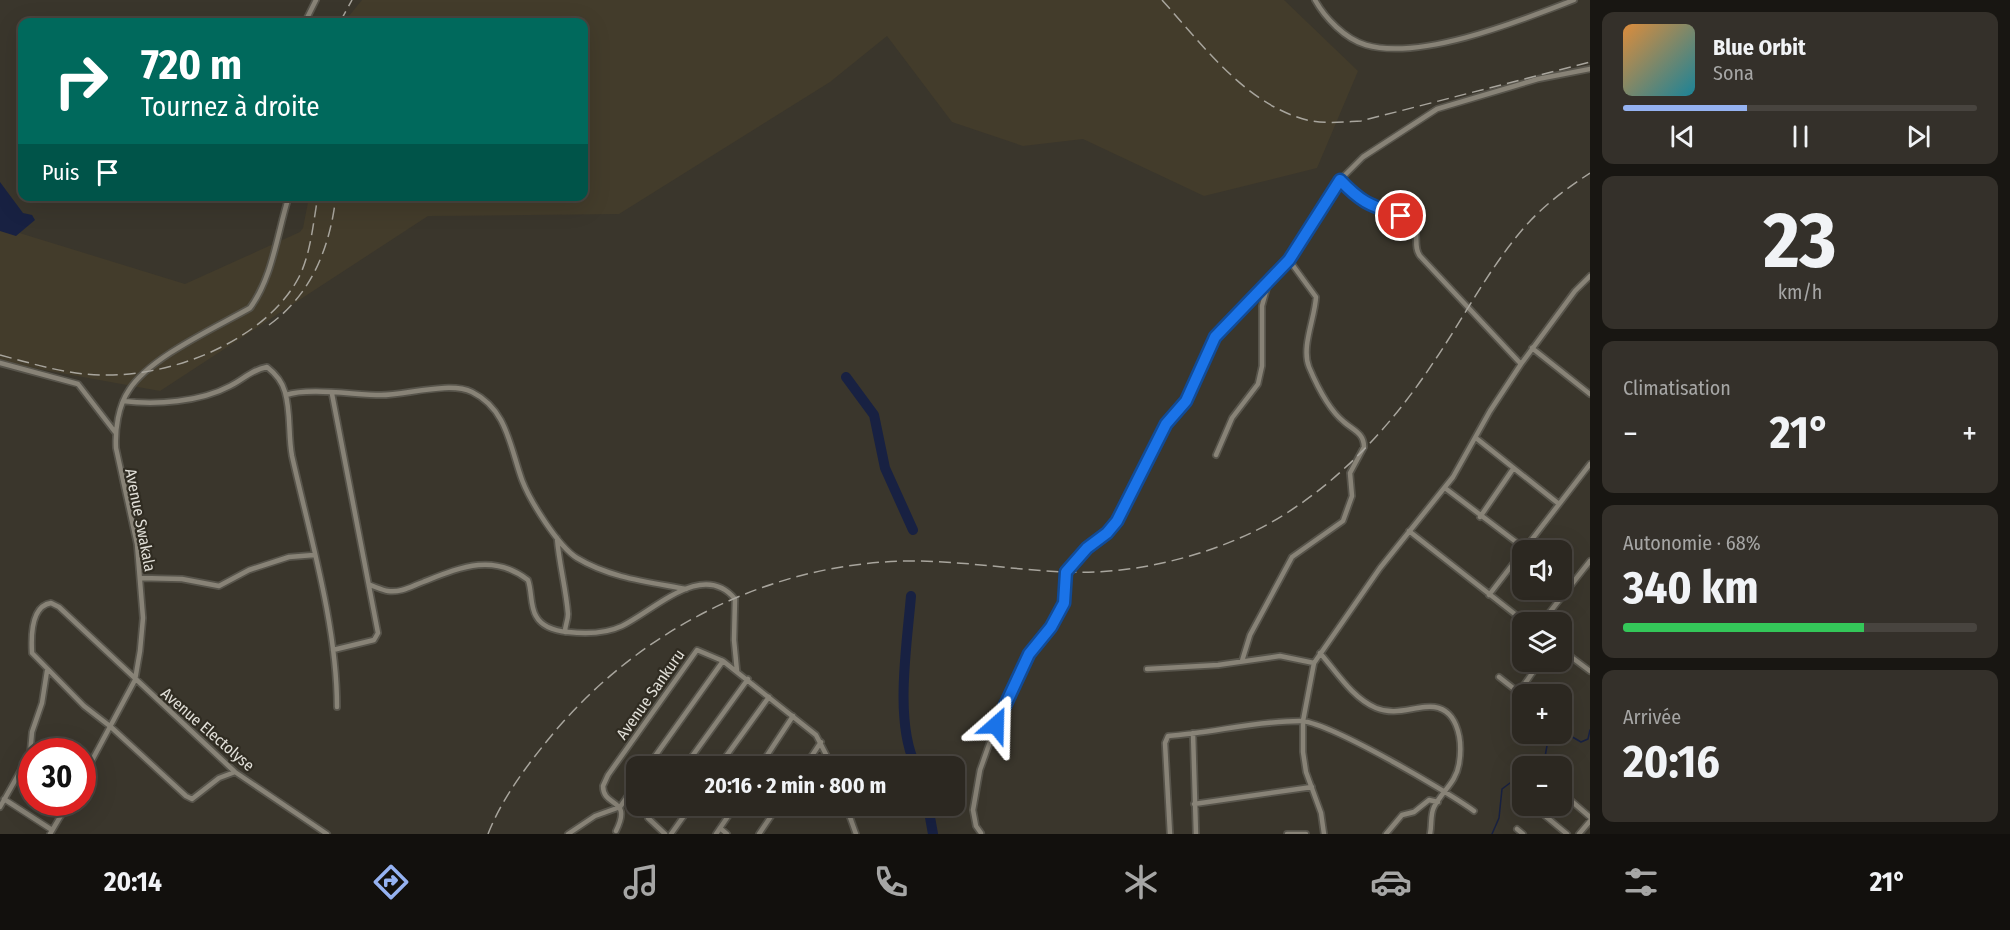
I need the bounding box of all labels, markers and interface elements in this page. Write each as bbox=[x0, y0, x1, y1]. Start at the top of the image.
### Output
text: Blue Orbit bbox=[1713, 34, 1806, 61]
text: 720 m bbox=[141, 40, 242, 90]
icon: right bbox=[42, 42, 120, 120]
text: Sona bbox=[1713, 61, 1754, 85]
text: Tournez à droite bbox=[141, 91, 320, 123]
icon: previous bbox=[1666, 120, 1699, 153]
icon: pause bbox=[1784, 120, 1817, 153]
icon: next bbox=[1902, 120, 1935, 153]
icon: arrive bbox=[91, 156, 124, 189]
text: Puis bbox=[42, 159, 79, 186]
pin bbox=[1375, 190, 1426, 241]
text: 23 bbox=[1763, 194, 1837, 288]
icon: arrive bbox=[1384, 199, 1417, 232]
text: km/h bbox=[1778, 280, 1822, 304]
text: Climatisation bbox=[1623, 376, 1731, 400]
text: 21° bbox=[1770, 406, 1830, 460]
text: − bbox=[1623, 414, 1638, 454]
text: + bbox=[1962, 414, 1977, 454]
street label: Avenue Swakala bbox=[121, 467, 160, 573]
text: Autonomie · 68% bbox=[1623, 531, 1761, 555]
map controls bbox=[1512, 540, 1572, 816]
button: sound bbox=[1512, 540, 1572, 600]
text: 340 km bbox=[1623, 561, 1759, 615]
button: layers bbox=[1512, 612, 1572, 672]
street label: Avenue Sankuru bbox=[612, 646, 689, 743]
street label: Avenue Electolyse bbox=[157, 684, 258, 775]
button: + bbox=[1512, 684, 1572, 744]
position arrow bbox=[964, 693, 1028, 757]
text: Arrivée bbox=[1623, 705, 1681, 729]
text: 20:16 bbox=[1623, 735, 1720, 789]
speed limit sign: 30 bbox=[18, 738, 96, 816]
button: − bbox=[1512, 756, 1572, 816]
text: 20:16 · 2 min · 800 m bbox=[705, 772, 886, 799]
icon: directions bbox=[370, 861, 412, 903]
icon: music bbox=[620, 861, 662, 903]
icon: phone bbox=[870, 861, 912, 903]
icon: climate bbox=[1120, 861, 1162, 903]
icon: car bbox=[1370, 861, 1412, 903]
icon: filters bbox=[1620, 861, 1662, 903]
text: 20:14 bbox=[104, 866, 162, 898]
text: 21° bbox=[1870, 866, 1906, 898]

